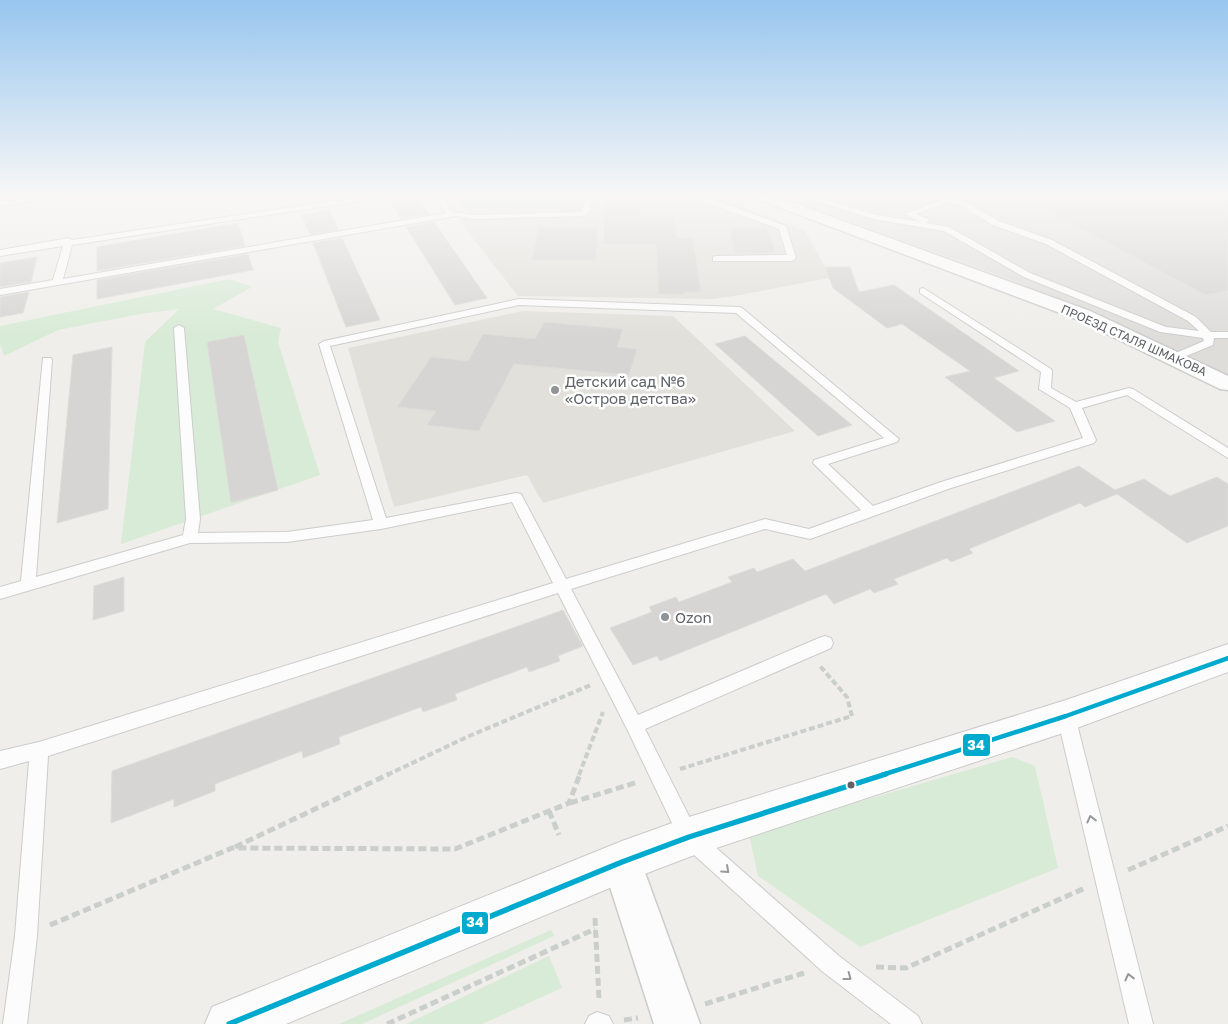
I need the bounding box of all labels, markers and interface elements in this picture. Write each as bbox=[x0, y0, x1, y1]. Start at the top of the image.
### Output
street label: ПРОЕЗД СТАЛЯ ШМАКОВА bbox=[1059, 301, 1209, 379]
place label: Детский сад №6 «Остров детства» bbox=[565, 372, 696, 407]
marker: Детский сад №6 «Остров детства» bbox=[549, 384, 561, 396]
place label: Ozon bbox=[675, 608, 712, 626]
marker: Ozon bbox=[659, 611, 671, 623]
line badge: 34 bbox=[962, 733, 991, 757]
text: 34 bbox=[967, 736, 985, 753]
unlabelled marker bbox=[846, 780, 856, 790]
one-way arrow bbox=[1086, 814, 1097, 823]
one-way arrow bbox=[720, 864, 729, 873]
line badge: 34 bbox=[461, 911, 489, 935]
text: 34 bbox=[466, 913, 484, 930]
one-way arrow bbox=[842, 971, 851, 979]
one-way arrow bbox=[1125, 973, 1135, 981]

